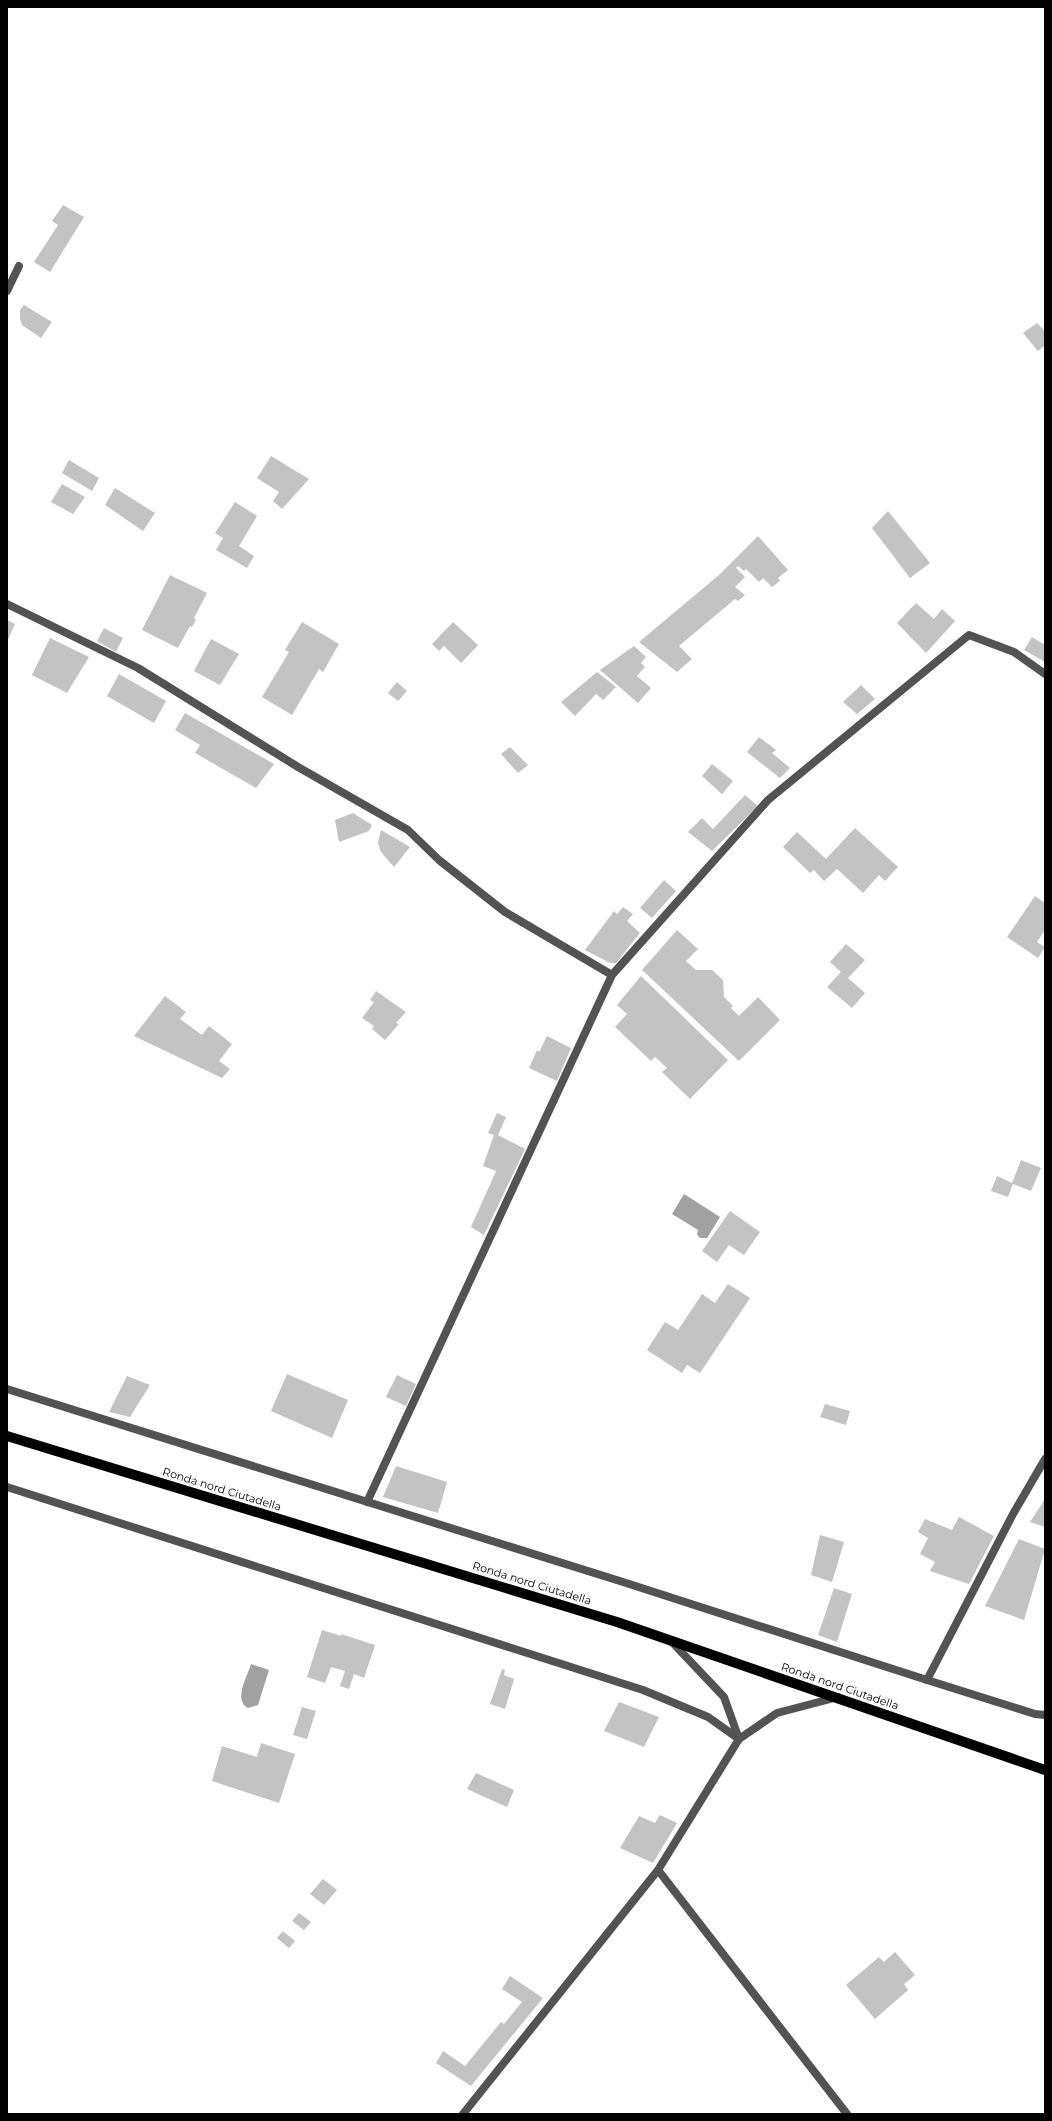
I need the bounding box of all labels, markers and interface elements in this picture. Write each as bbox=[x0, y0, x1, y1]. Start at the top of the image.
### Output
street label: Ronda nord Ciutadella bbox=[161, 1464, 283, 1514]
street label: Ronda nord Ciutadella bbox=[471, 1558, 593, 1608]
street label: Ronda nord Ciutadella bbox=[779, 1659, 901, 1713]

